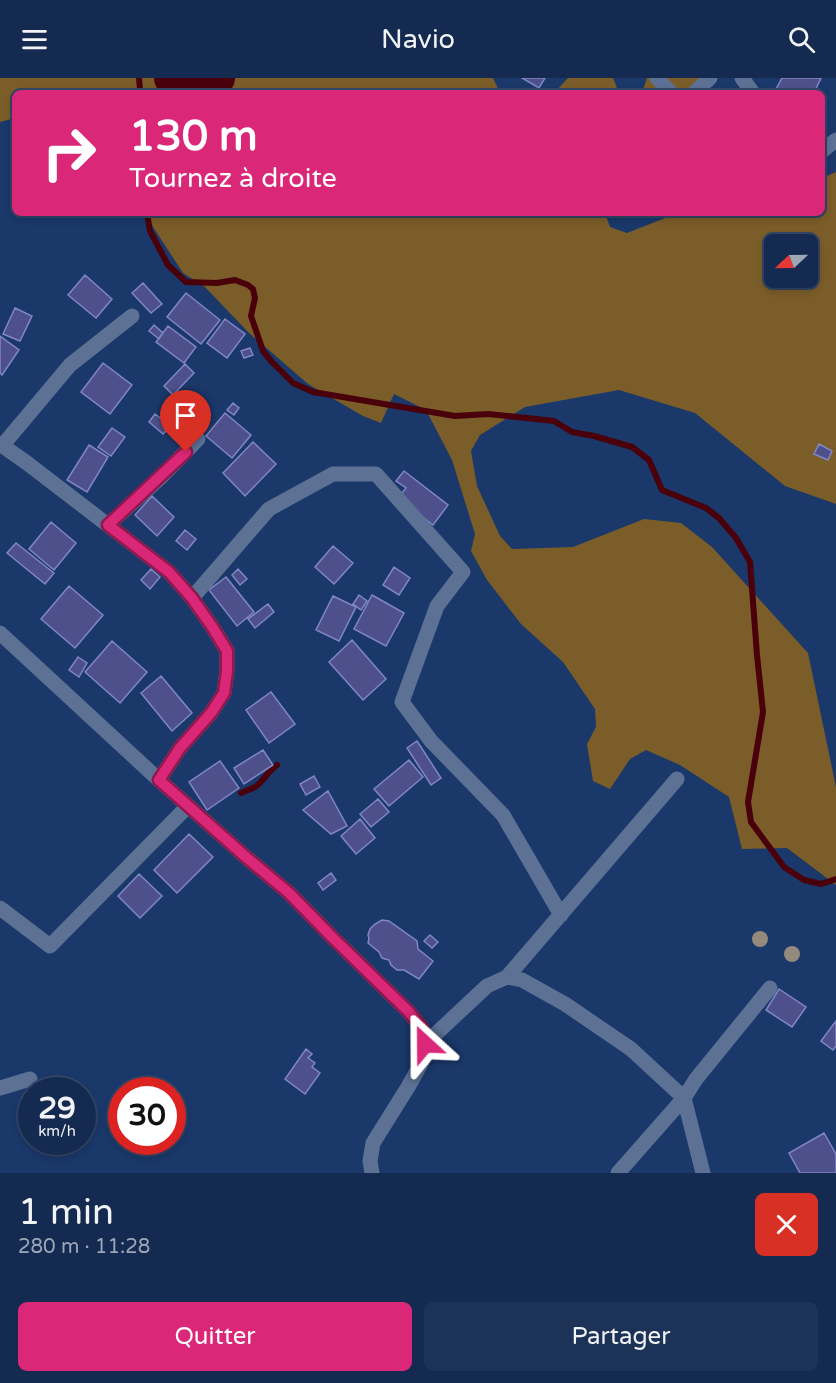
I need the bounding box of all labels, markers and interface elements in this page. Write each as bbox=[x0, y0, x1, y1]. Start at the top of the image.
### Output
icon: menu bbox=[18, 23, 51, 56]
text: Navio bbox=[381, 23, 455, 56]
icon: search bbox=[785, 23, 818, 56]
text: 130 m bbox=[129, 111, 258, 162]
icon: right bbox=[30, 114, 108, 192]
text: Tournez à droite bbox=[129, 162, 337, 195]
north arrow bbox=[764, 234, 818, 288]
map controls bbox=[764, 234, 818, 288]
pin bbox=[160, 390, 211, 452]
icon: arrive bbox=[169, 399, 202, 432]
position arrow bbox=[393, 1012, 457, 1076]
speed limit sign: 30 bbox=[108, 1077, 186, 1155]
text: 29 bbox=[38, 1090, 76, 1127]
text: km/h bbox=[38, 1122, 76, 1140]
text: 1 min bbox=[18, 1191, 114, 1234]
button: close bbox=[755, 1193, 818, 1256]
text: 280 m · 11:28 bbox=[18, 1235, 150, 1259]
button: Quitter bbox=[18, 1302, 412, 1371]
button: Partager bbox=[424, 1302, 818, 1371]

